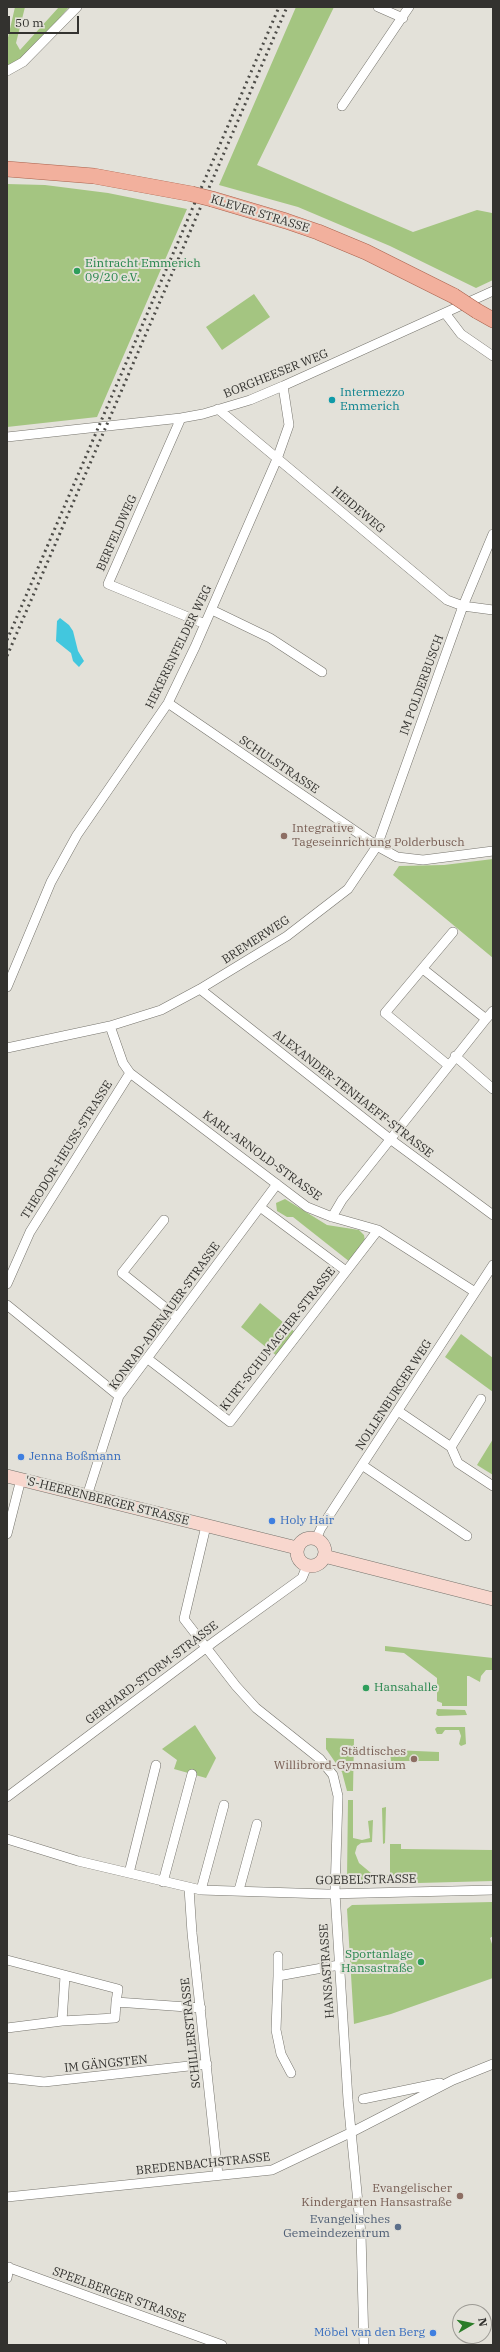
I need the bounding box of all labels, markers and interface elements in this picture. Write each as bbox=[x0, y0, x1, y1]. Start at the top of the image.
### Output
scale bar bbox=[10, 8, 81, 34]
text: 50 m bbox=[15, 15, 44, 30]
street label: KLEVER STRASSE bbox=[209, 192, 311, 236]
place label: Eintracht Emmerich 09/20 e.V. bbox=[85, 257, 201, 285]
marker: Eintracht Emmerich 09/20 e.V. bbox=[72, 266, 82, 276]
street label: BORGHEESER WEG bbox=[222, 346, 330, 402]
place label: Intermezzo Emmerich bbox=[340, 386, 404, 414]
marker: Intermezzo Emmerich bbox=[327, 395, 337, 405]
street label: HEIDEWEG bbox=[328, 483, 388, 537]
street label: BERFELDWEG bbox=[94, 492, 140, 574]
street label: HEKERENFELDER WEG bbox=[143, 583, 215, 711]
street label: IM POLDERBUSCH bbox=[397, 633, 447, 737]
street label: SCHULSTRASSE bbox=[236, 733, 322, 797]
place label: Integrative Tageseinrichtung Polderbusch bbox=[292, 822, 465, 850]
marker: Integrative Tageseinrichtung Polderbusch bbox=[279, 831, 289, 841]
street label: BREMERWEG bbox=[219, 913, 293, 967]
street label: ALEXANDER-TENHAEFF-STRASSE bbox=[270, 1027, 436, 1161]
street label: THEODOR-HEUSS-STRASSE bbox=[18, 1078, 116, 1222]
street label: KARL-ARNOLD-STRASSE bbox=[200, 1108, 324, 1204]
street label: KONRAD-ADENAUER-STRASSE bbox=[107, 1239, 223, 1393]
street label: KURT-SCHUMACHER-STRASSE bbox=[217, 1264, 339, 1414]
street label: NOLLENBURGER WEG bbox=[353, 1337, 435, 1453]
place label: Jenna Boßmann bbox=[29, 1450, 121, 1464]
marker: Jenna Boßmann bbox=[16, 1452, 26, 1462]
street label: 'S-HEERENBERGER STRASSE bbox=[24, 1474, 190, 1528]
place label: Holy Hair bbox=[280, 1514, 334, 1528]
marker: Holy Hair bbox=[267, 1516, 277, 1526]
street label: GERHARD-STORM-STRASSE bbox=[83, 1618, 221, 1728]
place label: Hansahalle bbox=[374, 1681, 438, 1695]
marker: Hansahalle bbox=[361, 1683, 371, 1693]
place label: Städtisches Willibrord-Gymnasium bbox=[274, 1745, 406, 1773]
marker: Städtisches Willibrord-Gymnasium bbox=[409, 1754, 419, 1764]
street label: GOEBELSTRASSE bbox=[315, 1872, 417, 1888]
street label: HANSASTRASSE bbox=[317, 1923, 337, 2019]
place label: Sportanlage Hansastraße bbox=[341, 1948, 413, 1976]
marker: Sportanlage Hansastraße bbox=[416, 1957, 426, 1967]
street label: SCHILLERSTRASSE bbox=[178, 1977, 204, 2089]
street label: IM GÄNGSTEN bbox=[64, 2052, 148, 2076]
street label: BREDENBACHSTRASSE bbox=[135, 2150, 271, 2178]
place label: Evangelischer Kindergarten Hansastraße bbox=[301, 2182, 452, 2210]
marker: Evangelischer Kindergarten Hansastraße bbox=[455, 2191, 465, 2201]
place label: Evangelisches Gemeindezentrum bbox=[283, 2213, 390, 2241]
marker: Evangelisches Gemeindezentrum bbox=[393, 2222, 403, 2232]
street label: SPEELBERGER STRASSE bbox=[50, 2264, 188, 2326]
north arrow bbox=[452, 2304, 492, 2344]
text: N bbox=[475, 2317, 490, 2328]
place label: Möbel van den Berg bbox=[314, 2326, 425, 2340]
marker: Möbel van den Berg bbox=[428, 2328, 438, 2338]

